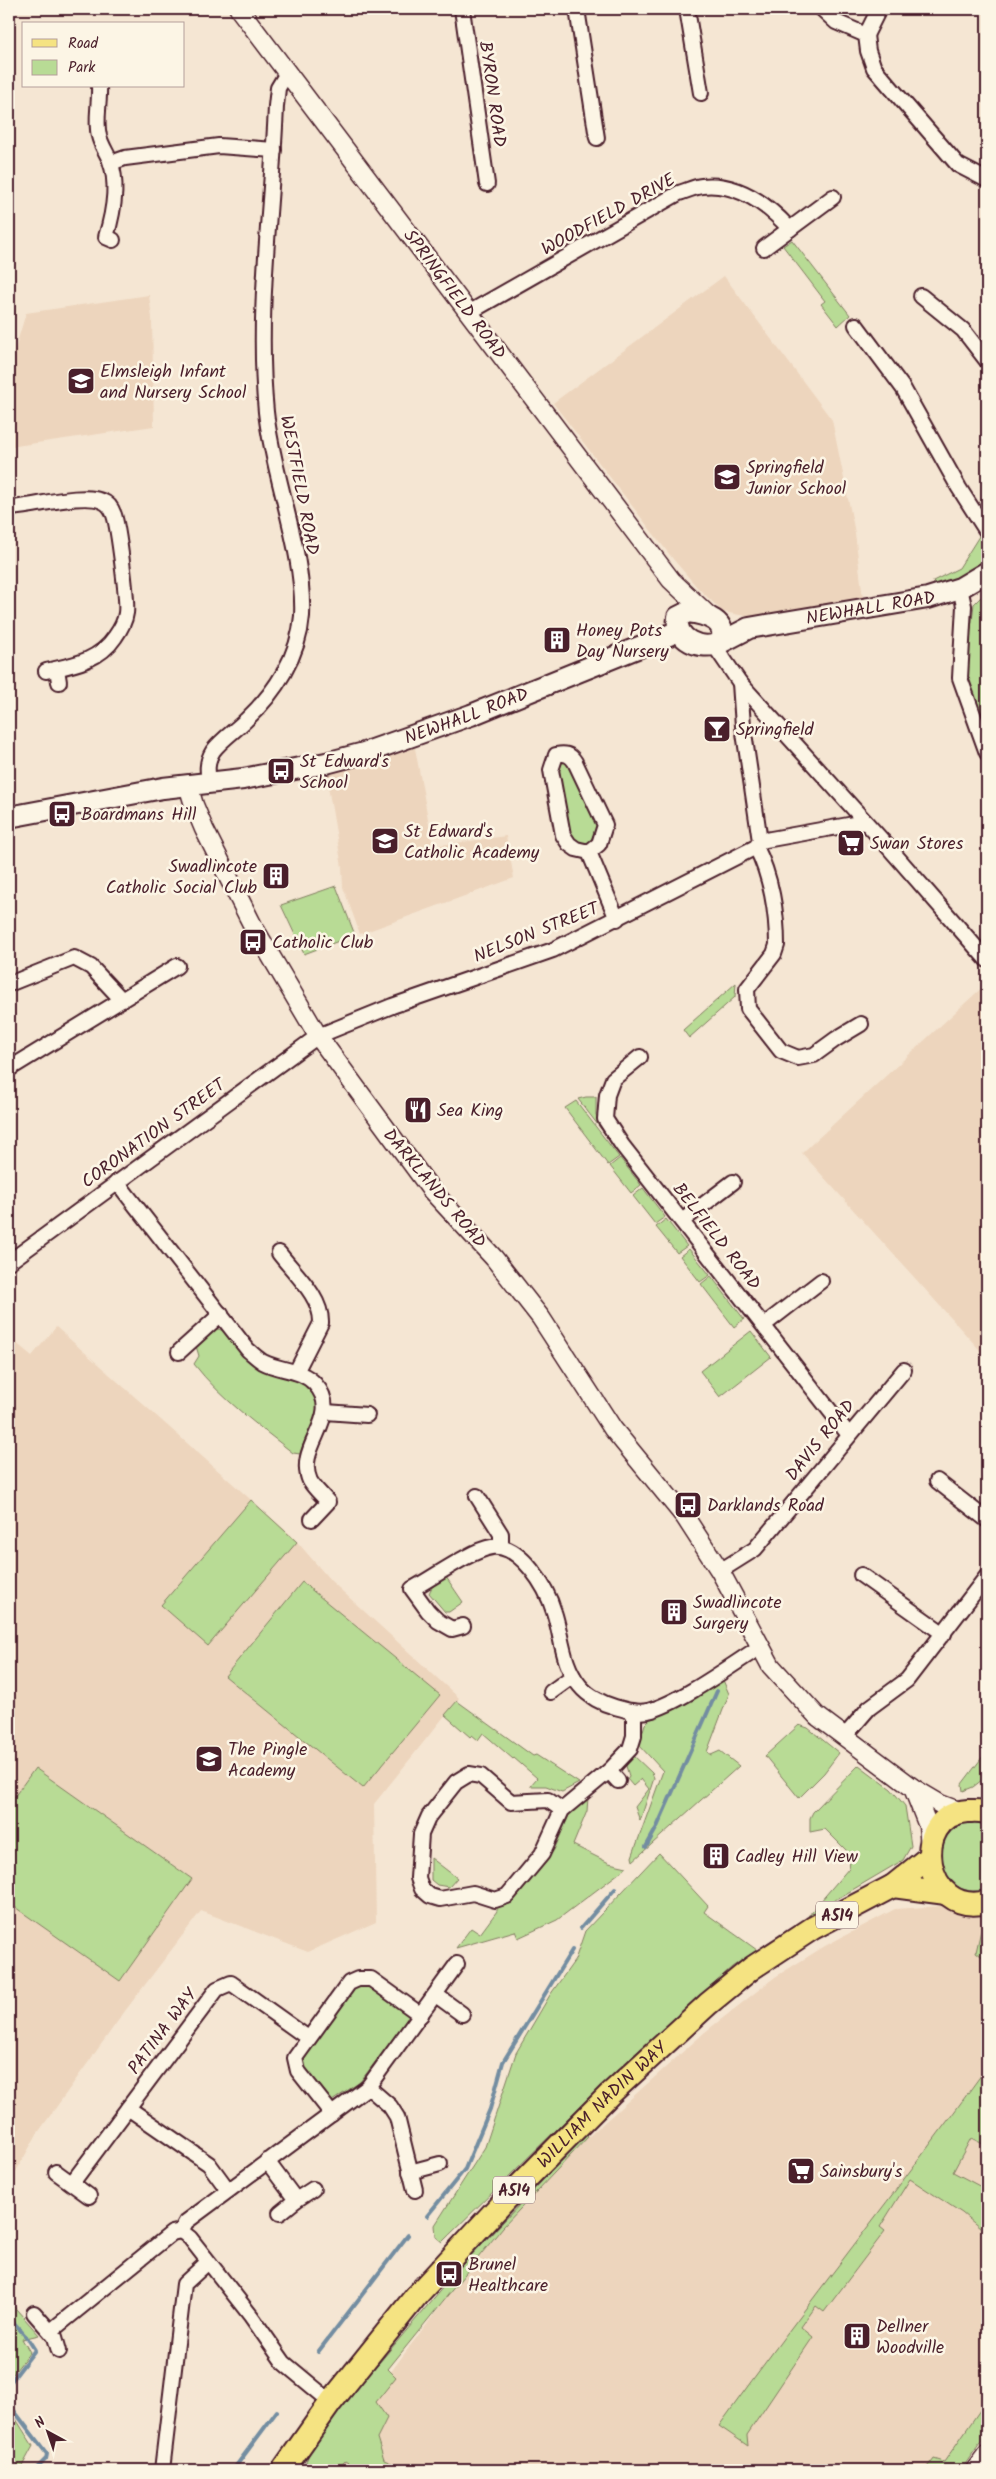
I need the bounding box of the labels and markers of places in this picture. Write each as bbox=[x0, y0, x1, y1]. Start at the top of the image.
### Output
place label: Elmsleigh Infant and Nursery School bbox=[100, 358, 247, 408]
school or university icon: Elmsleigh Infant and Nursery School bbox=[66, 366, 96, 396]
place label: Springfield Junior School bbox=[746, 454, 847, 504]
school or university icon: Springfield Junior School bbox=[712, 462, 742, 492]
place label: Honey Pots Day Nursery bbox=[576, 617, 669, 667]
building icon: Honey Pots Day Nursery bbox=[542, 625, 572, 655]
bar icon: Springfield bbox=[702, 714, 732, 744]
place label: Springfield bbox=[736, 716, 815, 745]
place label: St Edward's School bbox=[300, 748, 389, 798]
bus stop icon: St Edward's School bbox=[266, 756, 296, 786]
bus stop icon: Boardmans Hill bbox=[47, 799, 77, 829]
place label: Boardmans Hill bbox=[81, 801, 197, 830]
place label: St Edward's Catholic Academy bbox=[404, 818, 540, 868]
school or university icon: St Edward's Catholic Academy bbox=[370, 826, 400, 856]
supermarket icon: Swan Stores bbox=[836, 828, 866, 858]
place label: Swan Stores bbox=[870, 830, 964, 859]
place label: Swadlincote Catholic Social Club bbox=[106, 853, 258, 903]
building icon: Swadlincote Catholic Social Club bbox=[261, 861, 291, 891]
bus stop icon: Catholic Club bbox=[238, 927, 268, 957]
place label: Catholic Club bbox=[272, 929, 374, 958]
restaurant icon: Sea King bbox=[403, 1095, 433, 1125]
place label: Sea King bbox=[437, 1097, 503, 1126]
bus stop icon: Darklands Road bbox=[673, 1490, 703, 1520]
place label: Darklands Road bbox=[707, 1492, 825, 1521]
place label: Swadlincote Surgery bbox=[693, 1589, 782, 1639]
building icon: Swadlincote Surgery bbox=[659, 1597, 689, 1627]
place label: The Pingle Academy bbox=[228, 1736, 307, 1786]
school or university icon: The Pingle Academy bbox=[194, 1744, 224, 1774]
building icon: Cadley Hill View bbox=[701, 1841, 731, 1871]
place label: Cadley Hill View bbox=[735, 1843, 859, 1872]
supermarket icon: Sainsbury's bbox=[786, 2156, 816, 2186]
place label: Sainsbury's bbox=[820, 2158, 903, 2187]
place label: Brunel Healthcare bbox=[468, 2251, 548, 2301]
bus stop icon: Brunel Healthcare bbox=[434, 2259, 464, 2289]
place label: Dellner Woodville bbox=[876, 2313, 944, 2363]
building icon: Dellner Woodville bbox=[842, 2321, 872, 2351]

